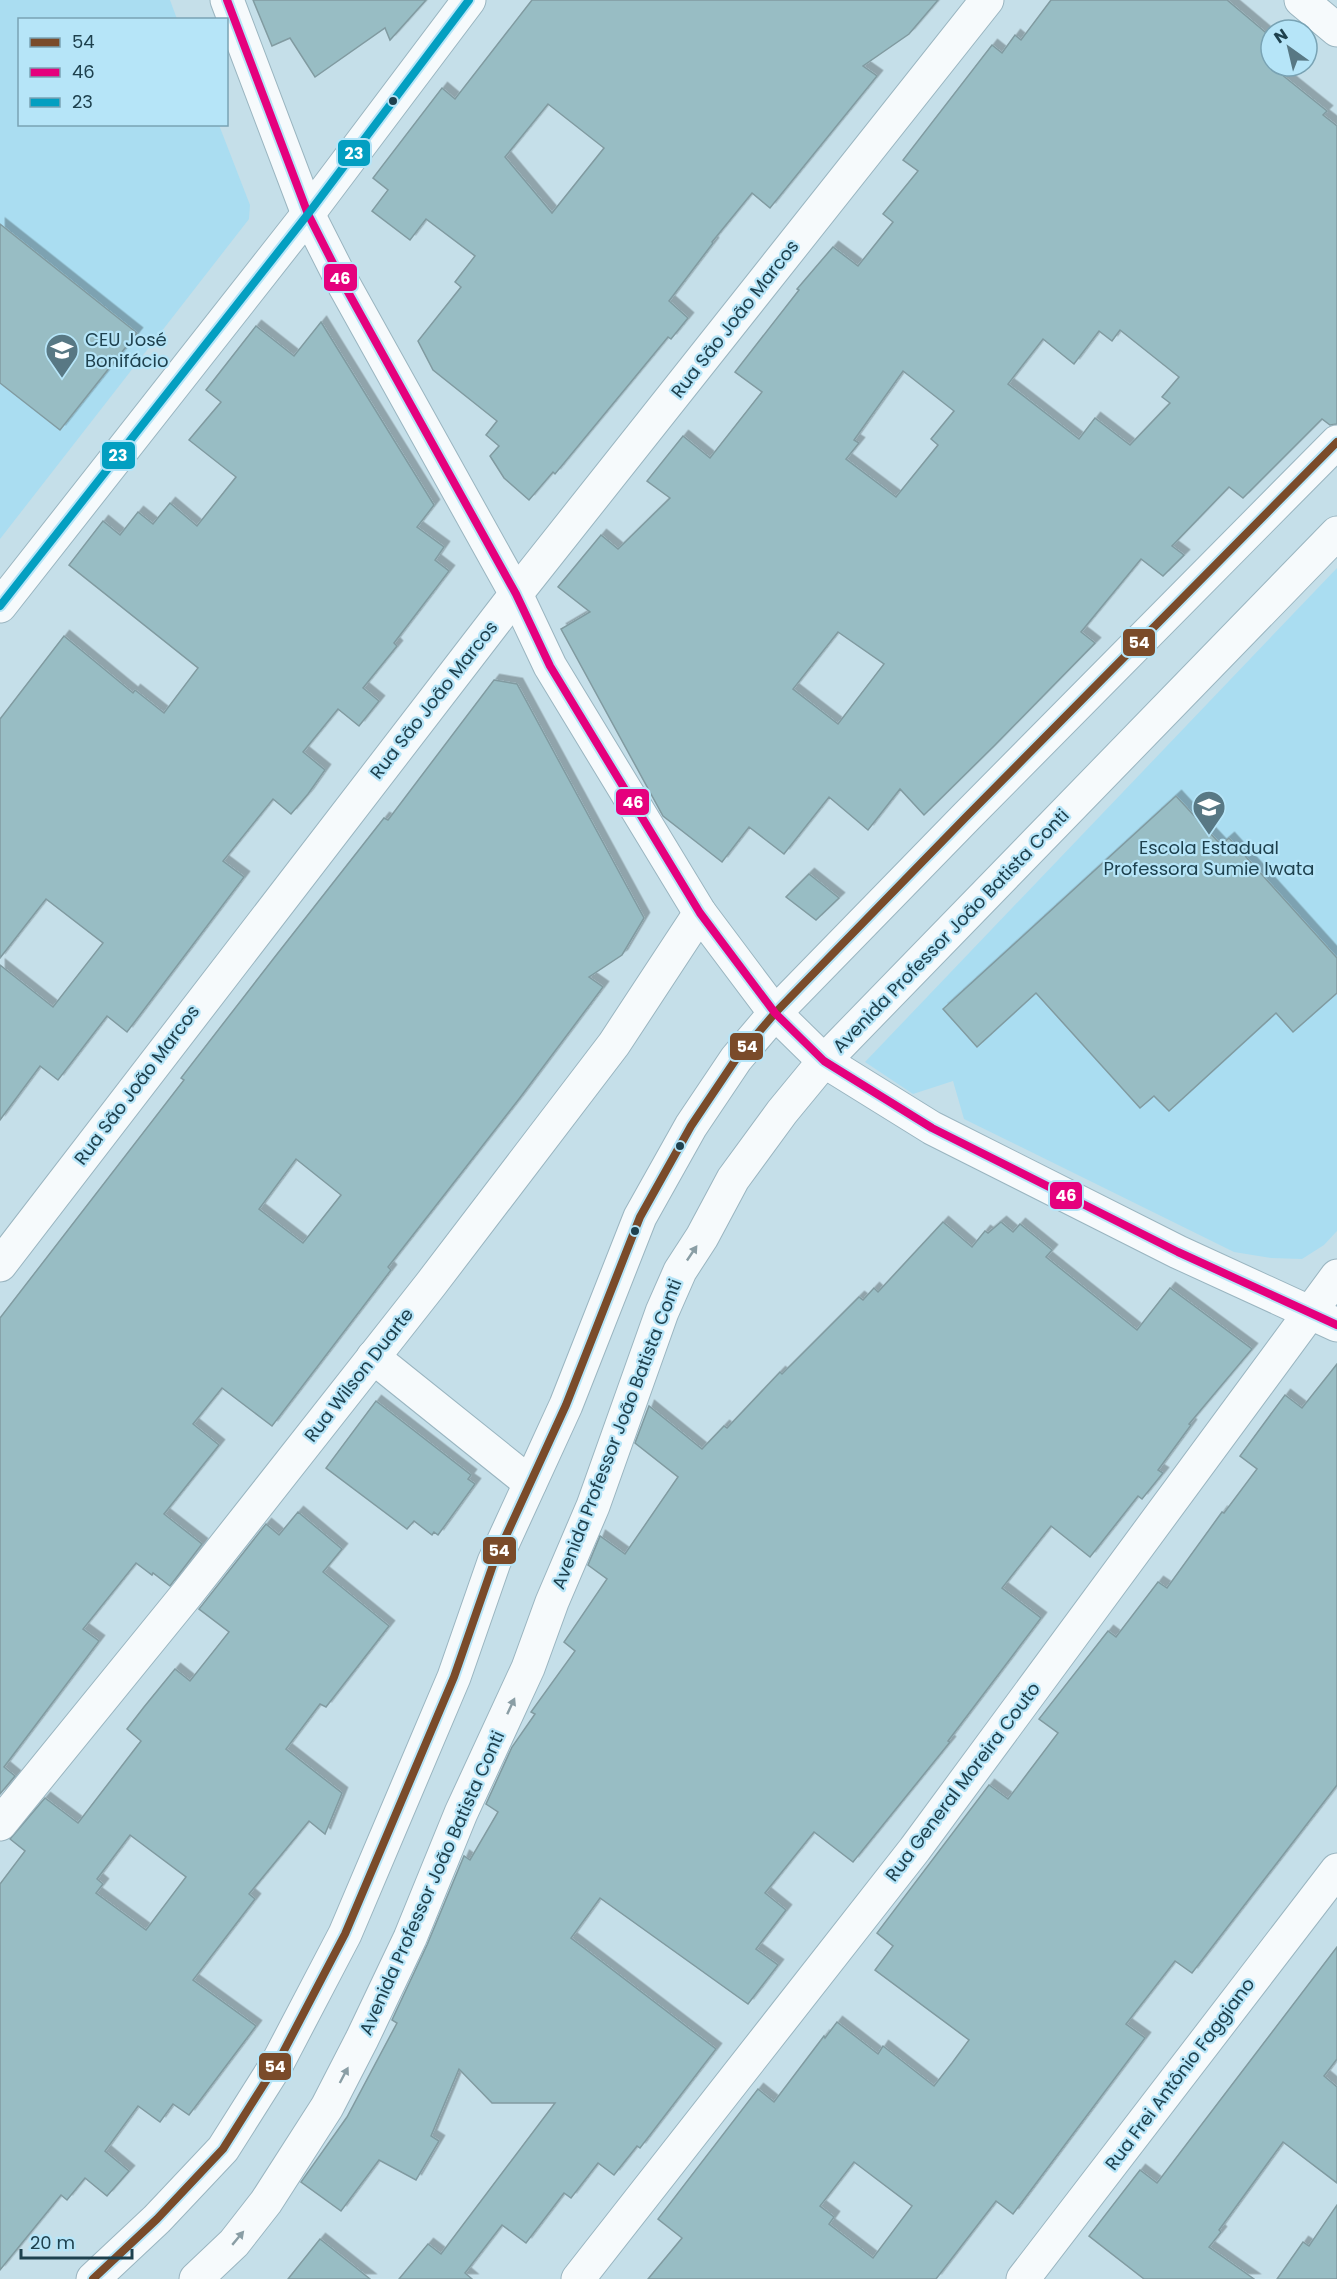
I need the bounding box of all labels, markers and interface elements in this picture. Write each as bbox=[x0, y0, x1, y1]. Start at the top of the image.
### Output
legend bbox=[18, 18, 228, 126]
north arrow bbox=[1259, 18, 1319, 78]
text: N bbox=[1269, 23, 1292, 49]
text: 54 bbox=[72, 29, 95, 54]
text: 46 bbox=[72, 59, 95, 84]
text: 23 bbox=[72, 89, 93, 114]
unlabelled marker bbox=[387, 95, 399, 107]
line badge: 23 bbox=[337, 139, 371, 167]
text: 23 bbox=[345, 142, 363, 165]
street label: Rua São João Marcos bbox=[665, 234, 804, 403]
line badge: 46 bbox=[323, 263, 358, 292]
text: 46 bbox=[329, 267, 351, 290]
place label: CEU José Bonifácio bbox=[85, 327, 168, 373]
school or university icon: CEU José Bonifácio bbox=[44, 332, 80, 379]
line badge: 23 bbox=[101, 441, 136, 470]
text: 23 bbox=[109, 444, 127, 467]
street label: Rua São João Marcos bbox=[364, 615, 503, 784]
line badge: 54 bbox=[1122, 628, 1156, 657]
text: 54 bbox=[1128, 631, 1150, 654]
line badge: 46 bbox=[615, 788, 650, 816]
school or university icon: Escola Estadual Professora Sumie Iwata bbox=[1191, 789, 1227, 836]
text: 46 bbox=[622, 791, 644, 814]
street label: Avenida Professor João Batista Conti bbox=[827, 803, 1074, 1058]
place label: Escola Estadual Professora Sumie Iwata bbox=[1104, 835, 1314, 881]
street label: Rua São João Marcos bbox=[68, 1000, 205, 1170]
line badge: 54 bbox=[729, 1032, 764, 1061]
text: 54 bbox=[736, 1035, 758, 1058]
unlabelled marker bbox=[674, 1140, 686, 1152]
line badge: 46 bbox=[1049, 1181, 1083, 1210]
text: 46 bbox=[1055, 1184, 1077, 1207]
unlabelled marker bbox=[629, 1225, 641, 1237]
one-way arrow bbox=[686, 1245, 698, 1261]
street label: Avenida Professor João Batista Conti bbox=[546, 1275, 687, 1593]
street label: Rua Wilson Duarte bbox=[298, 1302, 419, 1447]
line badge: 54 bbox=[482, 1536, 517, 1565]
text: 54 bbox=[488, 1539, 510, 1562]
street label: Rua General Moreira Couto bbox=[879, 1677, 1046, 1886]
one-way arrow bbox=[506, 1697, 515, 1714]
street label: Avenida Professor João Batista Conti bbox=[353, 1727, 510, 2039]
street label: Rua Frei Antônio Faggiano bbox=[1099, 1972, 1260, 2175]
line badge: 54 bbox=[258, 2052, 292, 2081]
text: 54 bbox=[264, 2055, 286, 2078]
one-way arrow bbox=[339, 2066, 348, 2083]
scale bar bbox=[21, 2222, 132, 2260]
text: 20 m bbox=[30, 2230, 75, 2255]
one-way arrow bbox=[231, 2230, 244, 2246]

